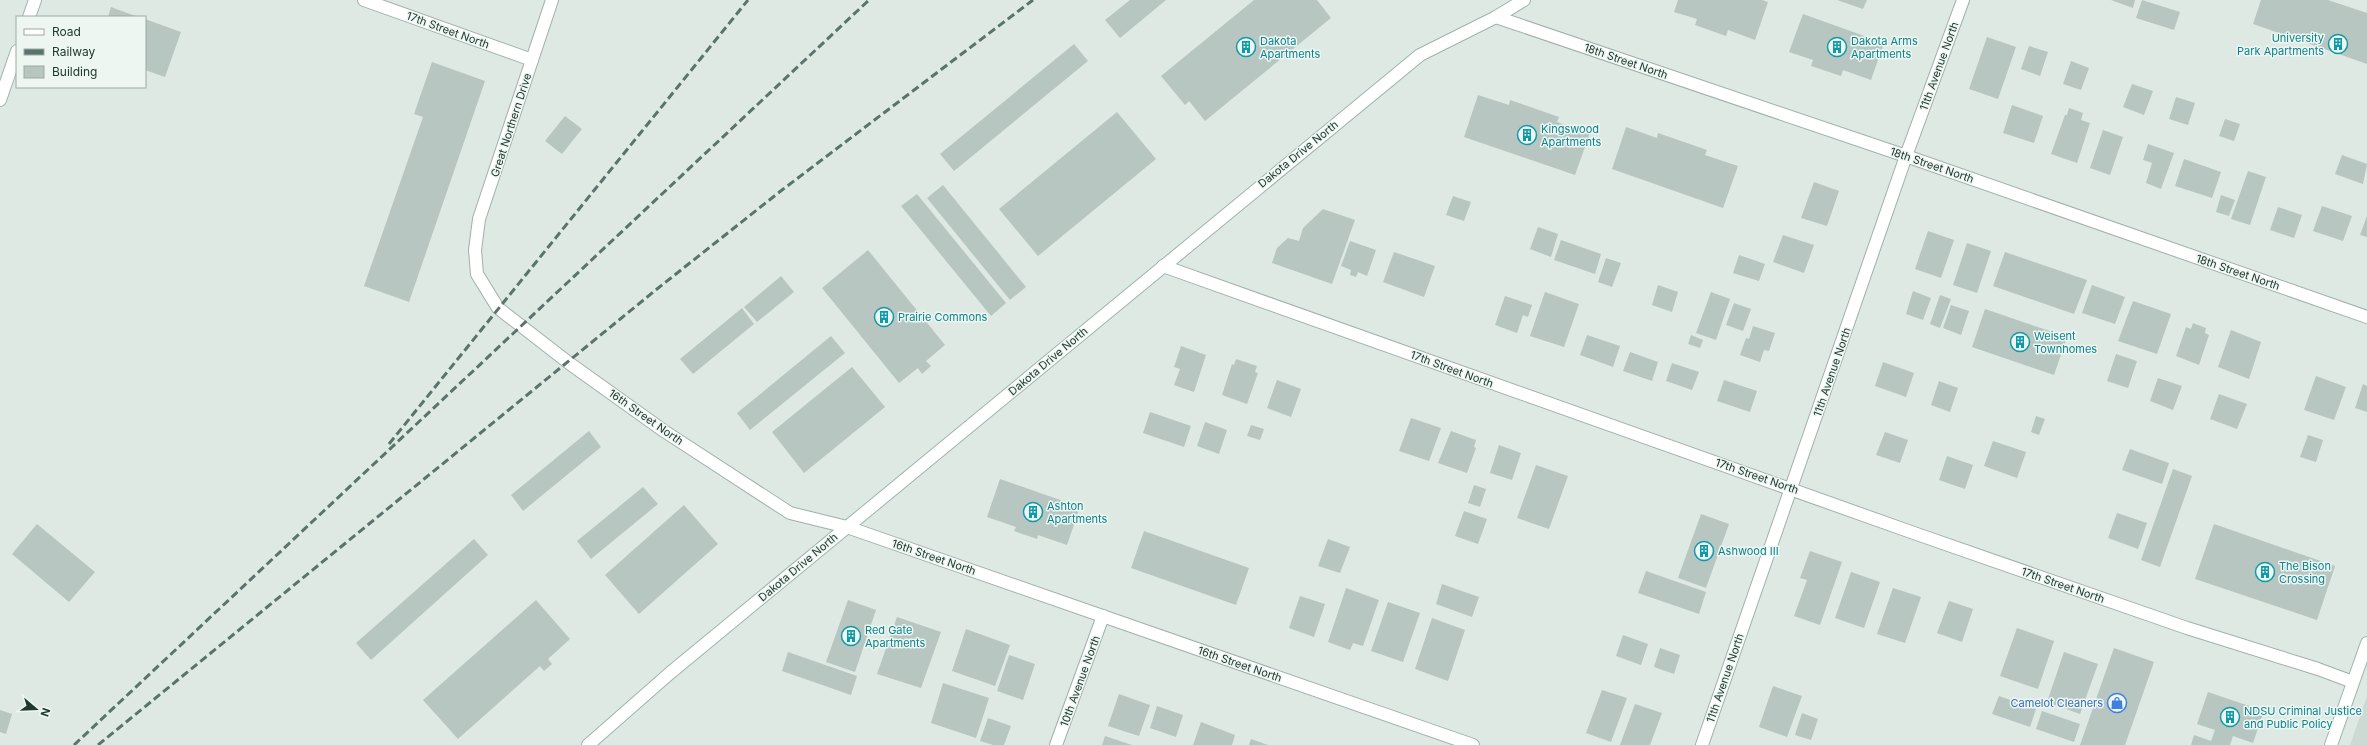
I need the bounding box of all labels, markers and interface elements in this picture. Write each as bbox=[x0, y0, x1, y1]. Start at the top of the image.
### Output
street label: 17th Street North bbox=[405, 8, 491, 52]
legend bbox=[16, 16, 146, 88]
street label: 11th Avenue North bbox=[1916, 20, 1962, 112]
text: Road bbox=[52, 24, 81, 39]
place label: University Park Apartments bbox=[2237, 31, 2324, 58]
building icon: University Park Apartments bbox=[2327, 33, 2349, 55]
place label: Dakota Apartments bbox=[1260, 34, 1321, 61]
place label: Dakota Arms Apartments bbox=[1851, 34, 1918, 61]
building icon: Dakota Apartments bbox=[1235, 36, 1257, 58]
building icon: Dakota Arms Apartments bbox=[1826, 36, 1848, 58]
street label: 18th Street North bbox=[1582, 40, 1670, 82]
text: Railway bbox=[52, 44, 96, 59]
text: Building bbox=[52, 64, 97, 79]
street label: Great Northern Drive bbox=[488, 71, 534, 179]
street label: Dakota Drive North bbox=[1255, 117, 1341, 191]
place label: Kingswood Apartments bbox=[1541, 122, 1602, 149]
building icon: Kingswood Apartments bbox=[1516, 124, 1538, 146]
street label: 18th Street North bbox=[1888, 144, 1976, 186]
street label: 18th Street North bbox=[2194, 251, 2282, 293]
building icon: Prairie Commons bbox=[873, 306, 895, 328]
place label: Prairie Commons bbox=[898, 310, 987, 324]
street label: Dakota Drive North bbox=[1006, 324, 1090, 398]
street label: 11th Avenue North bbox=[1810, 326, 1854, 418]
place label: Weisent Townhomes bbox=[2034, 329, 2097, 356]
building icon: Weisent Townhomes bbox=[2009, 331, 2031, 353]
street label: 17th Street North bbox=[1409, 347, 1495, 391]
street label: 16th Street North bbox=[606, 386, 686, 448]
street label: 17th Street North bbox=[1713, 455, 1801, 497]
place label: Ashton Apartments bbox=[1047, 499, 1108, 526]
building icon: Ashton Apartments bbox=[1022, 501, 1044, 523]
street label: Dakota Drive North bbox=[756, 530, 840, 604]
street label: 16th Street North bbox=[890, 536, 978, 578]
building icon: Ashwood III bbox=[1693, 540, 1715, 562]
place label: Ashwood III bbox=[1718, 544, 1779, 558]
place label: The Bison Crossing bbox=[2279, 559, 2331, 586]
building icon: The Bison Crossing bbox=[2254, 561, 2276, 583]
street label: 17th Street North bbox=[2019, 564, 2107, 606]
place label: Red Gate Apartments bbox=[865, 623, 926, 650]
building icon: Red Gate Apartments bbox=[840, 625, 862, 647]
street label: 11th Avenue North bbox=[1703, 632, 1747, 724]
street label: 10th Avenue North bbox=[1057, 634, 1103, 728]
street label: 16th Street North bbox=[1196, 643, 1284, 685]
north arrow bbox=[16, 689, 56, 729]
shop icon: Camelot Cleaners bbox=[2106, 692, 2128, 714]
place label: Camelot Cleaners bbox=[2011, 696, 2103, 710]
place label: NDSU Criminal Justice and Public Policy bbox=[2244, 704, 2362, 731]
text: N bbox=[37, 706, 53, 719]
building icon: NDSU Criminal Justice and Public Policy bbox=[2219, 706, 2241, 728]

